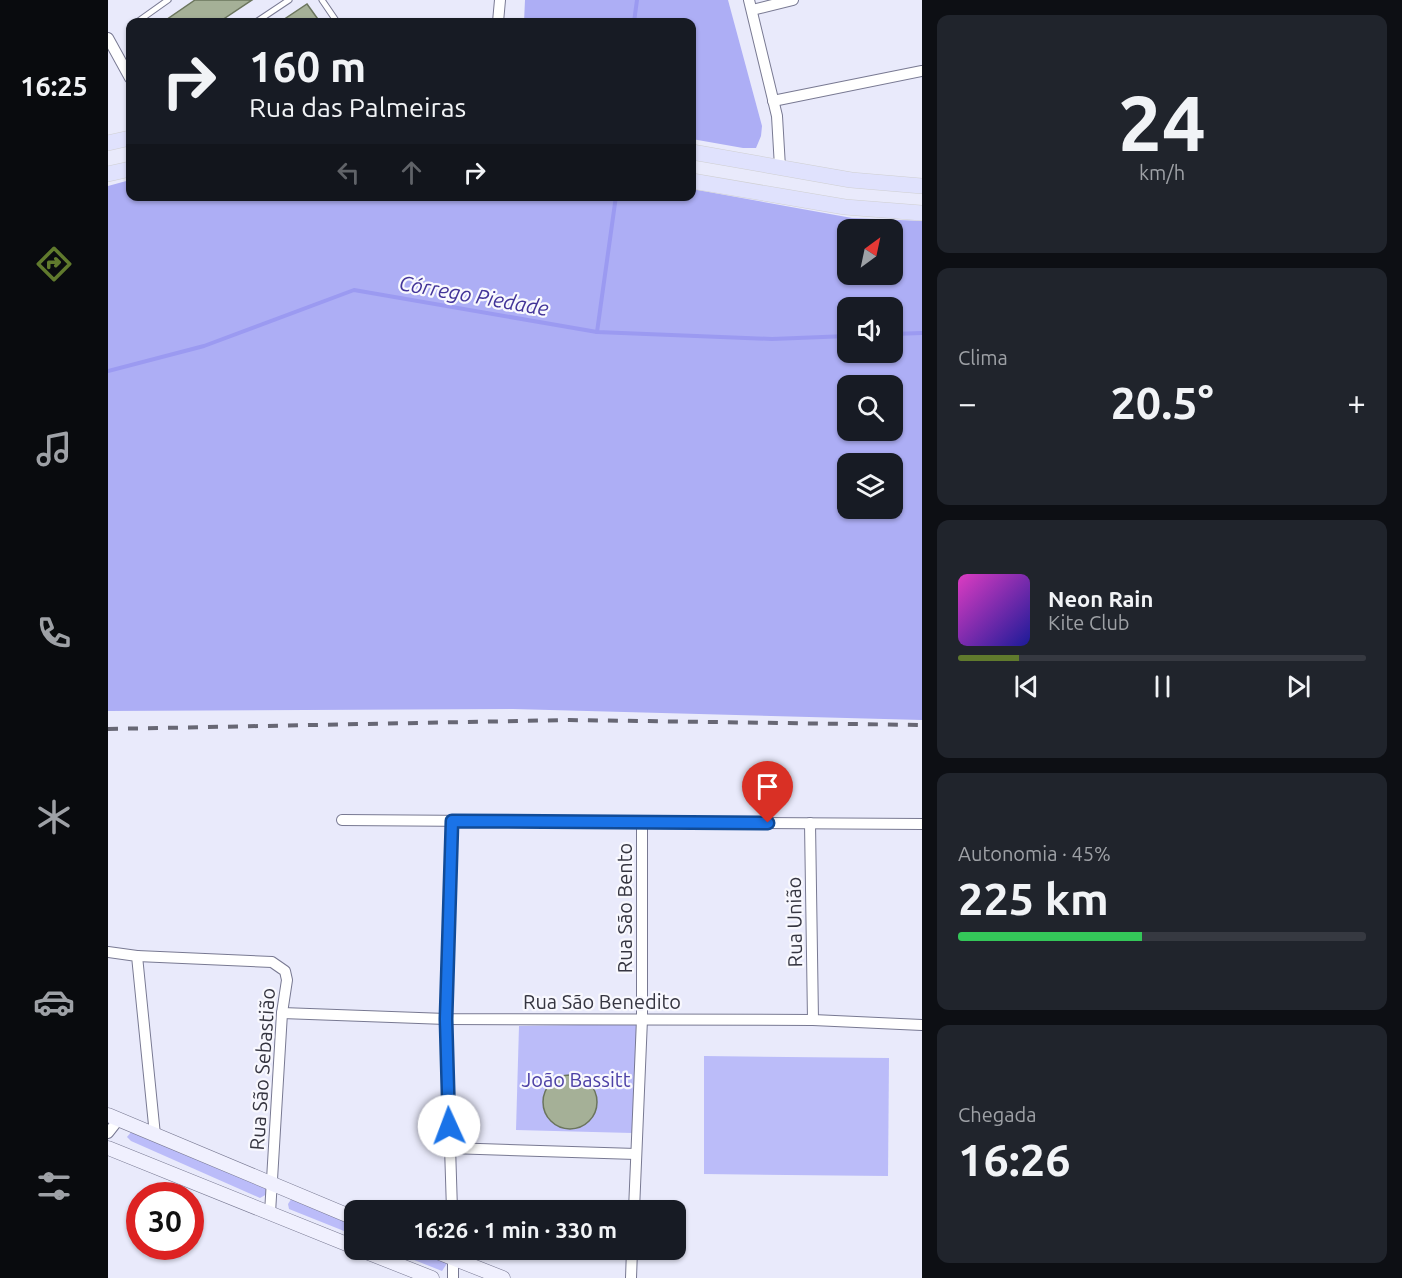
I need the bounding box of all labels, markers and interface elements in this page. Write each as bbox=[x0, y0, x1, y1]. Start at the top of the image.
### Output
icon: right bbox=[150, 42, 228, 120]
text: 160 m bbox=[249, 43, 366, 90]
text: 16:25 bbox=[20, 71, 88, 101]
text: 24 bbox=[1118, 78, 1206, 166]
text: Rua das Palmeiras bbox=[249, 92, 466, 122]
icon: left bbox=[332, 156, 365, 189]
icon: ahead bbox=[395, 156, 428, 189]
icon: right bbox=[458, 156, 491, 189]
text: km/h bbox=[1139, 161, 1185, 184]
north arrow bbox=[837, 219, 903, 285]
map controls bbox=[837, 219, 903, 519]
icon: directions bbox=[33, 243, 75, 285]
water label: Córrego Piedade bbox=[397, 270, 551, 320]
button: sound bbox=[837, 297, 903, 363]
text: Clima bbox=[958, 346, 1008, 369]
button: search bbox=[837, 375, 903, 441]
text: 20.5° bbox=[1110, 377, 1214, 428]
text: − bbox=[958, 384, 977, 421]
text: + bbox=[1347, 384, 1366, 421]
icon: music bbox=[33, 428, 75, 470]
button: layers bbox=[837, 453, 903, 519]
text: Neon Rain bbox=[1048, 586, 1153, 611]
text: Kite Club bbox=[1048, 611, 1130, 634]
icon: phone bbox=[33, 612, 75, 654]
icon: previous bbox=[1010, 670, 1043, 703]
icon: pause bbox=[1146, 670, 1179, 703]
icon: next bbox=[1282, 670, 1315, 703]
pin bbox=[742, 761, 793, 823]
icon: arrive bbox=[751, 770, 784, 803]
icon: climate bbox=[33, 796, 75, 838]
text: Autonomia · 45% bbox=[958, 842, 1111, 865]
street label: Rua São Bento bbox=[613, 843, 636, 973]
text: 225 km bbox=[958, 873, 1109, 924]
street label: Rua União bbox=[782, 876, 806, 968]
icon: car bbox=[33, 981, 75, 1023]
street label: Rua São Sebastião bbox=[245, 987, 279, 1151]
street label: Rua São Benedito bbox=[523, 990, 681, 1013]
park label: João Bassitt bbox=[521, 1068, 631, 1091]
position arrow bbox=[417, 1094, 481, 1158]
text: Chegada bbox=[958, 1103, 1036, 1126]
text: 16:26 bbox=[958, 1134, 1071, 1185]
icon: filters bbox=[33, 1165, 75, 1207]
speed limit sign: 30 bbox=[126, 1182, 204, 1260]
text: 16:26 · 1 min · 330 m bbox=[413, 1217, 617, 1242]

